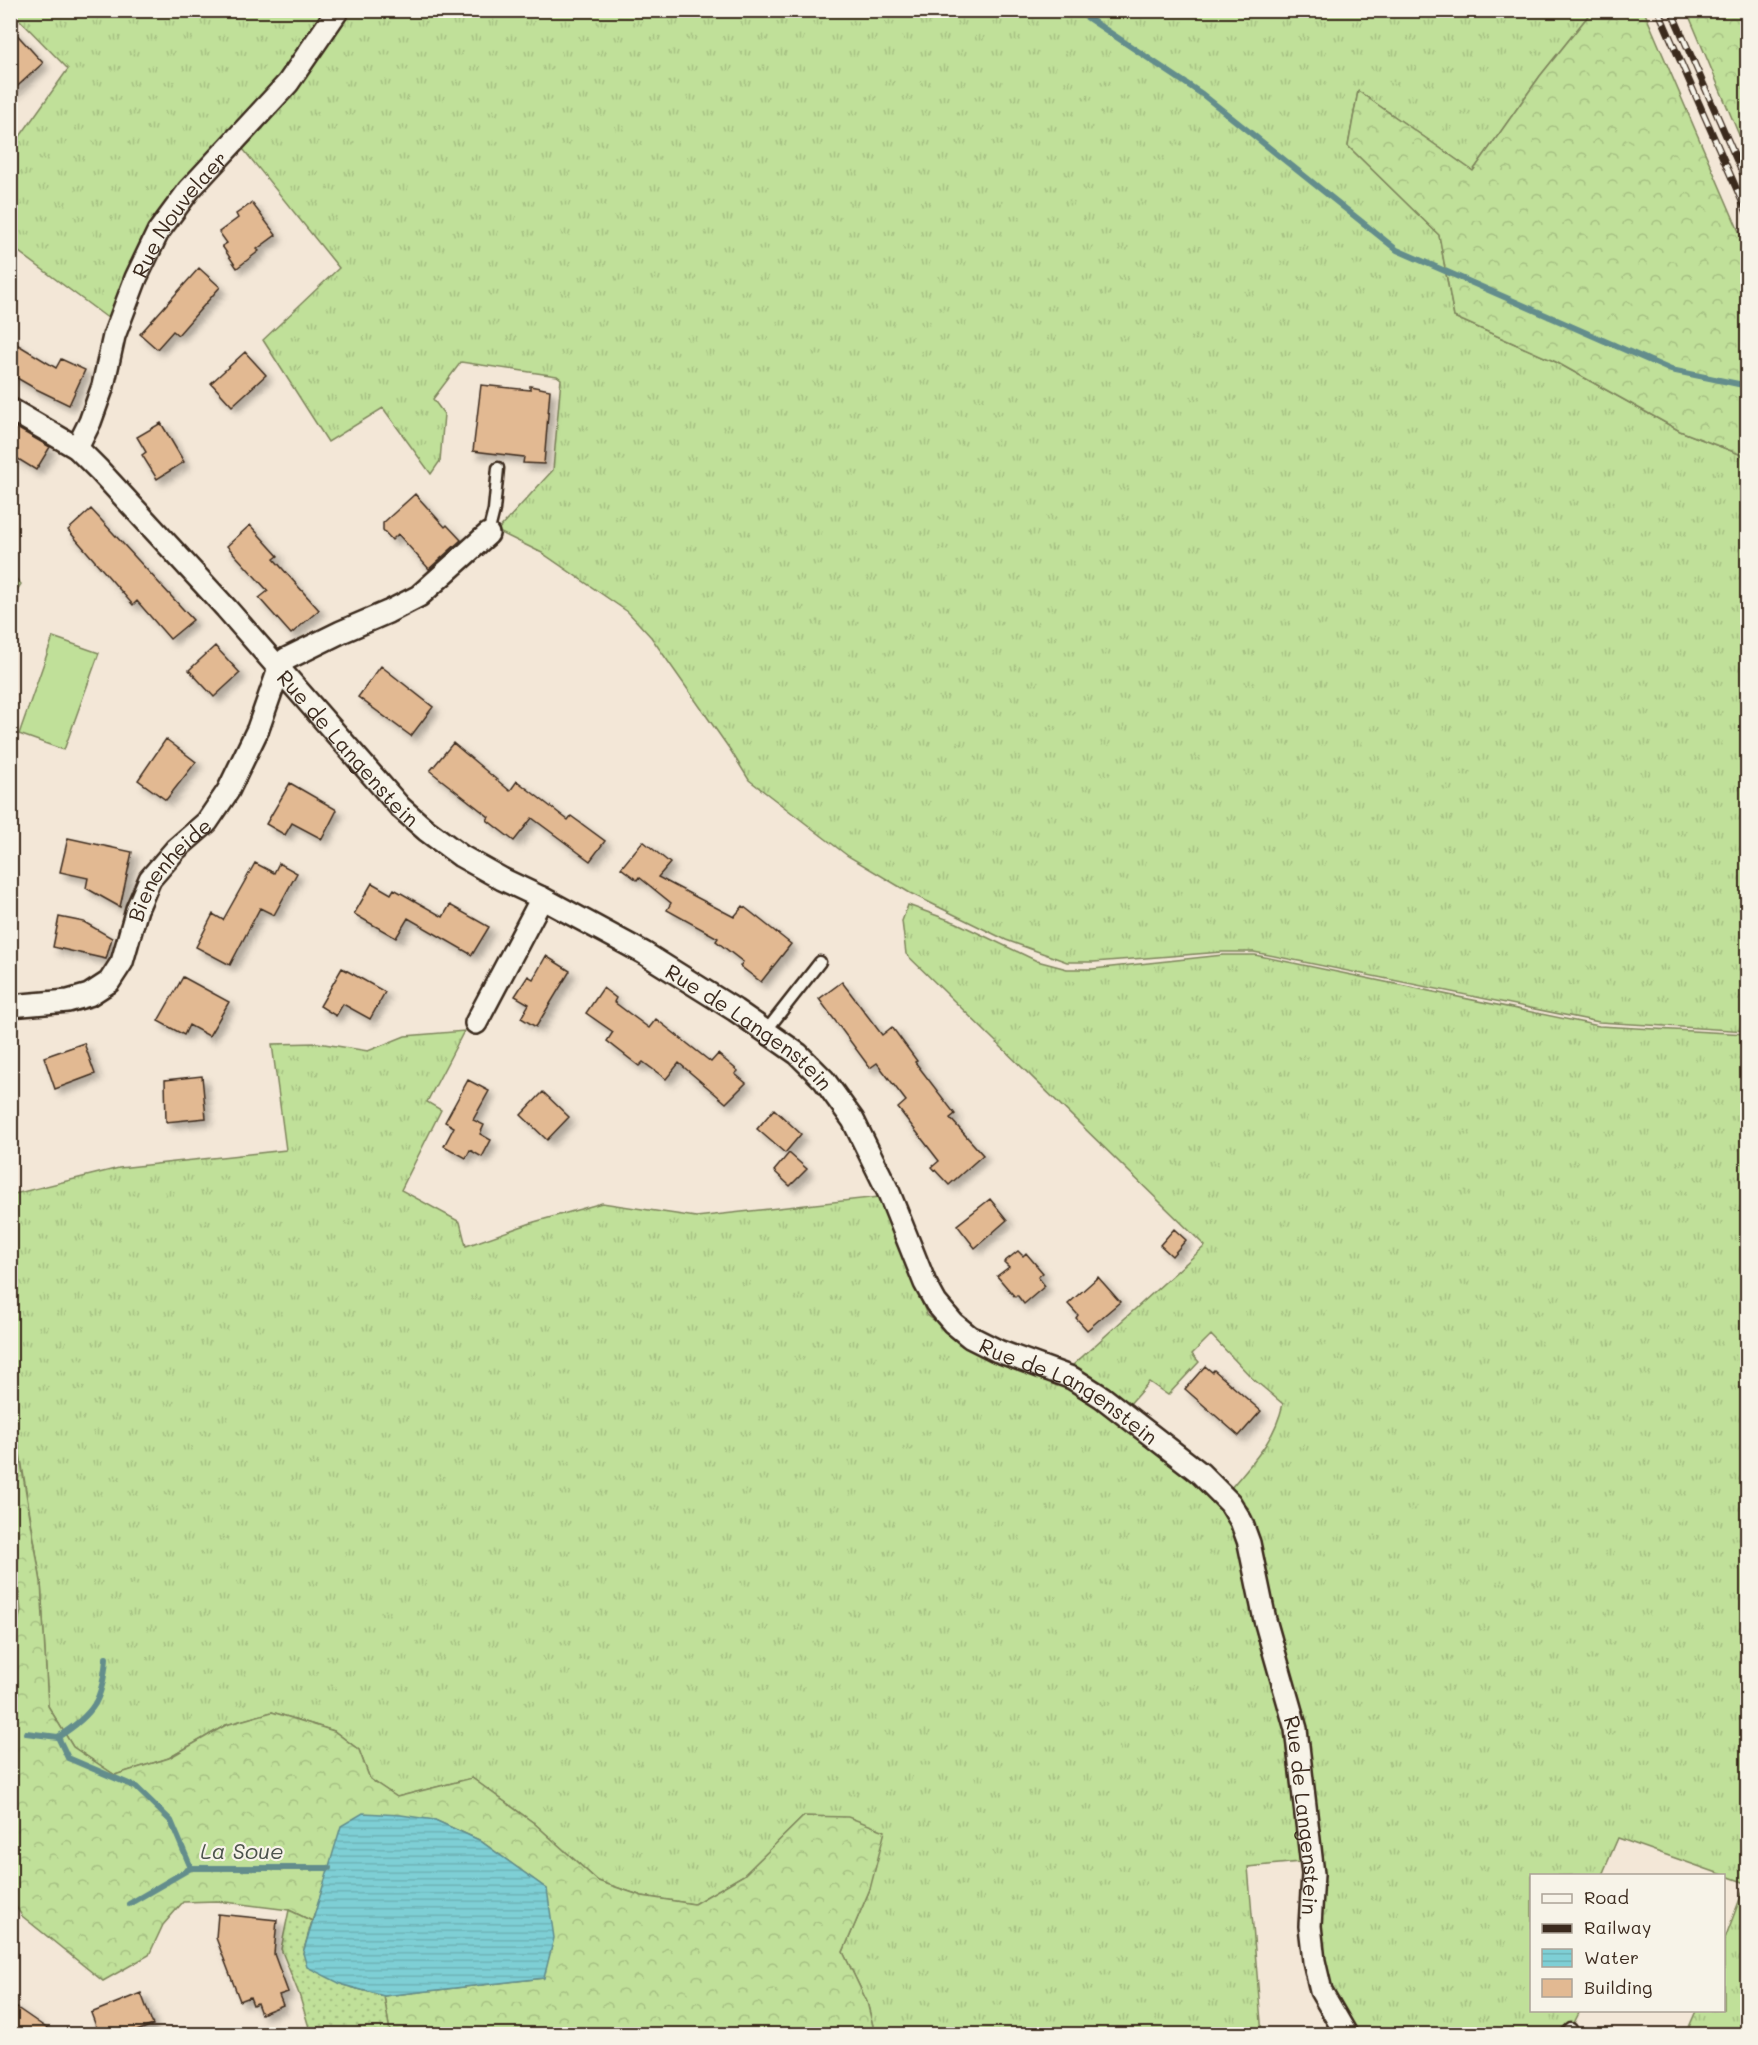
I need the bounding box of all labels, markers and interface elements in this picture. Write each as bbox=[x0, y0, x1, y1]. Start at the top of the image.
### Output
street label: Rue Nouvelaer bbox=[125, 145, 232, 282]
street label: Rue de Langenstein bbox=[272, 663, 425, 832]
street label: Bienenheide bbox=[121, 811, 217, 924]
street label: Rue de Langenstein bbox=[661, 957, 840, 1095]
street label: Rue de Langenstein bbox=[975, 1331, 1164, 1449]
street label: Rue de Langenstein bbox=[1279, 1712, 1327, 1916]
water label: La Soue bbox=[200, 1836, 284, 1865]
legend bbox=[1530, 1874, 1725, 2012]
text: Road bbox=[1584, 1885, 1629, 1909]
text: Railway bbox=[1584, 1915, 1651, 1939]
text: Water bbox=[1584, 1945, 1639, 1969]
text: Building bbox=[1584, 1975, 1652, 1999]

